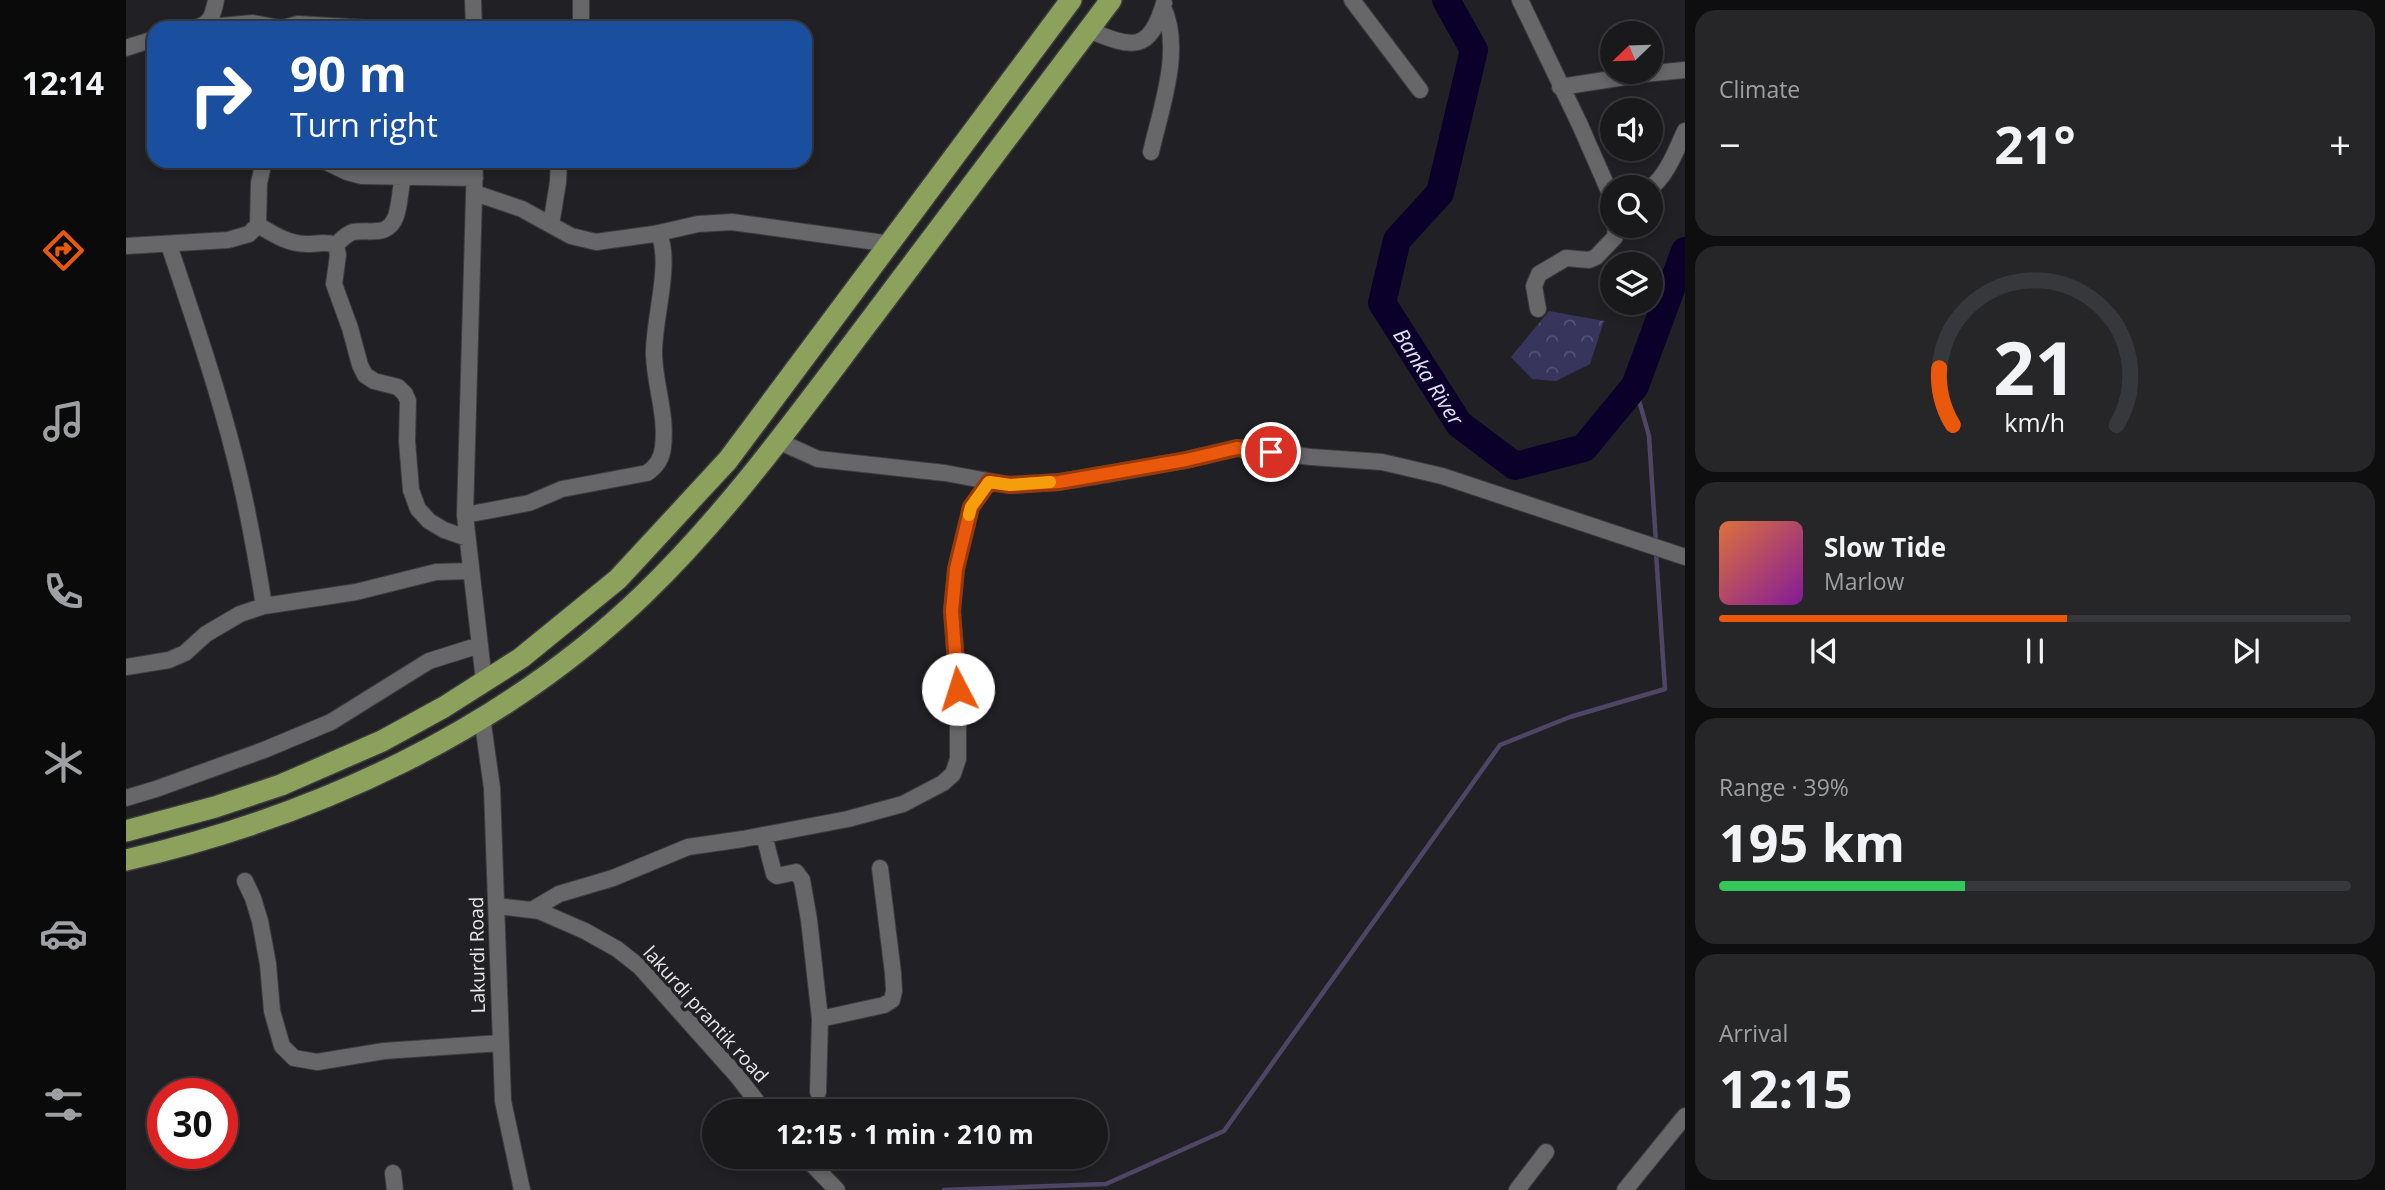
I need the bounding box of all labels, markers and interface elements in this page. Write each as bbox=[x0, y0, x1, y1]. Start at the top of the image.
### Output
north arrow bbox=[1600, 21, 1662, 84]
map controls bbox=[1600, 21, 1663, 315]
text: 90 m bbox=[290, 40, 407, 106]
icon: right bbox=[175, 49, 266, 140]
text: 12:14 bbox=[22, 61, 104, 104]
text: Climate bbox=[1719, 73, 1800, 105]
button: sound bbox=[1600, 98, 1663, 161]
text: Turn right bbox=[290, 103, 438, 146]
text: 21° bbox=[1994, 108, 2076, 179]
text: − bbox=[1719, 118, 1741, 170]
text: + bbox=[2329, 118, 2351, 170]
button: search bbox=[1600, 175, 1663, 238]
icon: directions bbox=[39, 226, 88, 275]
button: layers bbox=[1600, 252, 1663, 315]
text: 21 bbox=[1993, 317, 2077, 416]
water label: Banka River bbox=[1388, 323, 1471, 431]
icon: music bbox=[39, 397, 88, 446]
text: km/h bbox=[2005, 405, 2065, 439]
pin bbox=[1241, 422, 1301, 482]
icon: arrive bbox=[1252, 433, 1290, 471]
text: Slow Tide bbox=[1824, 529, 1946, 565]
text: Marlow bbox=[1824, 565, 1904, 597]
icon: phone bbox=[39, 567, 88, 616]
icon: previous bbox=[1805, 632, 1843, 670]
icon: pause bbox=[2016, 632, 2054, 670]
icon: next bbox=[2227, 632, 2265, 670]
position arrow bbox=[921, 652, 995, 726]
icon: climate bbox=[39, 738, 88, 787]
text: Range · 39% bbox=[1719, 771, 1849, 803]
text: 195 km bbox=[1719, 806, 1905, 877]
street label: Lakurdi Road bbox=[463, 896, 491, 1014]
icon: car bbox=[39, 909, 88, 958]
street label: lakurdi prantik road bbox=[638, 940, 774, 1088]
text: Arrival bbox=[1719, 1017, 1788, 1049]
text: 12:15 bbox=[1719, 1052, 1853, 1123]
speed limit sign: 30 bbox=[147, 1078, 238, 1169]
icon: filters bbox=[39, 1080, 88, 1129]
text: 12:15 · 1 min · 210 m bbox=[776, 1116, 1034, 1152]

